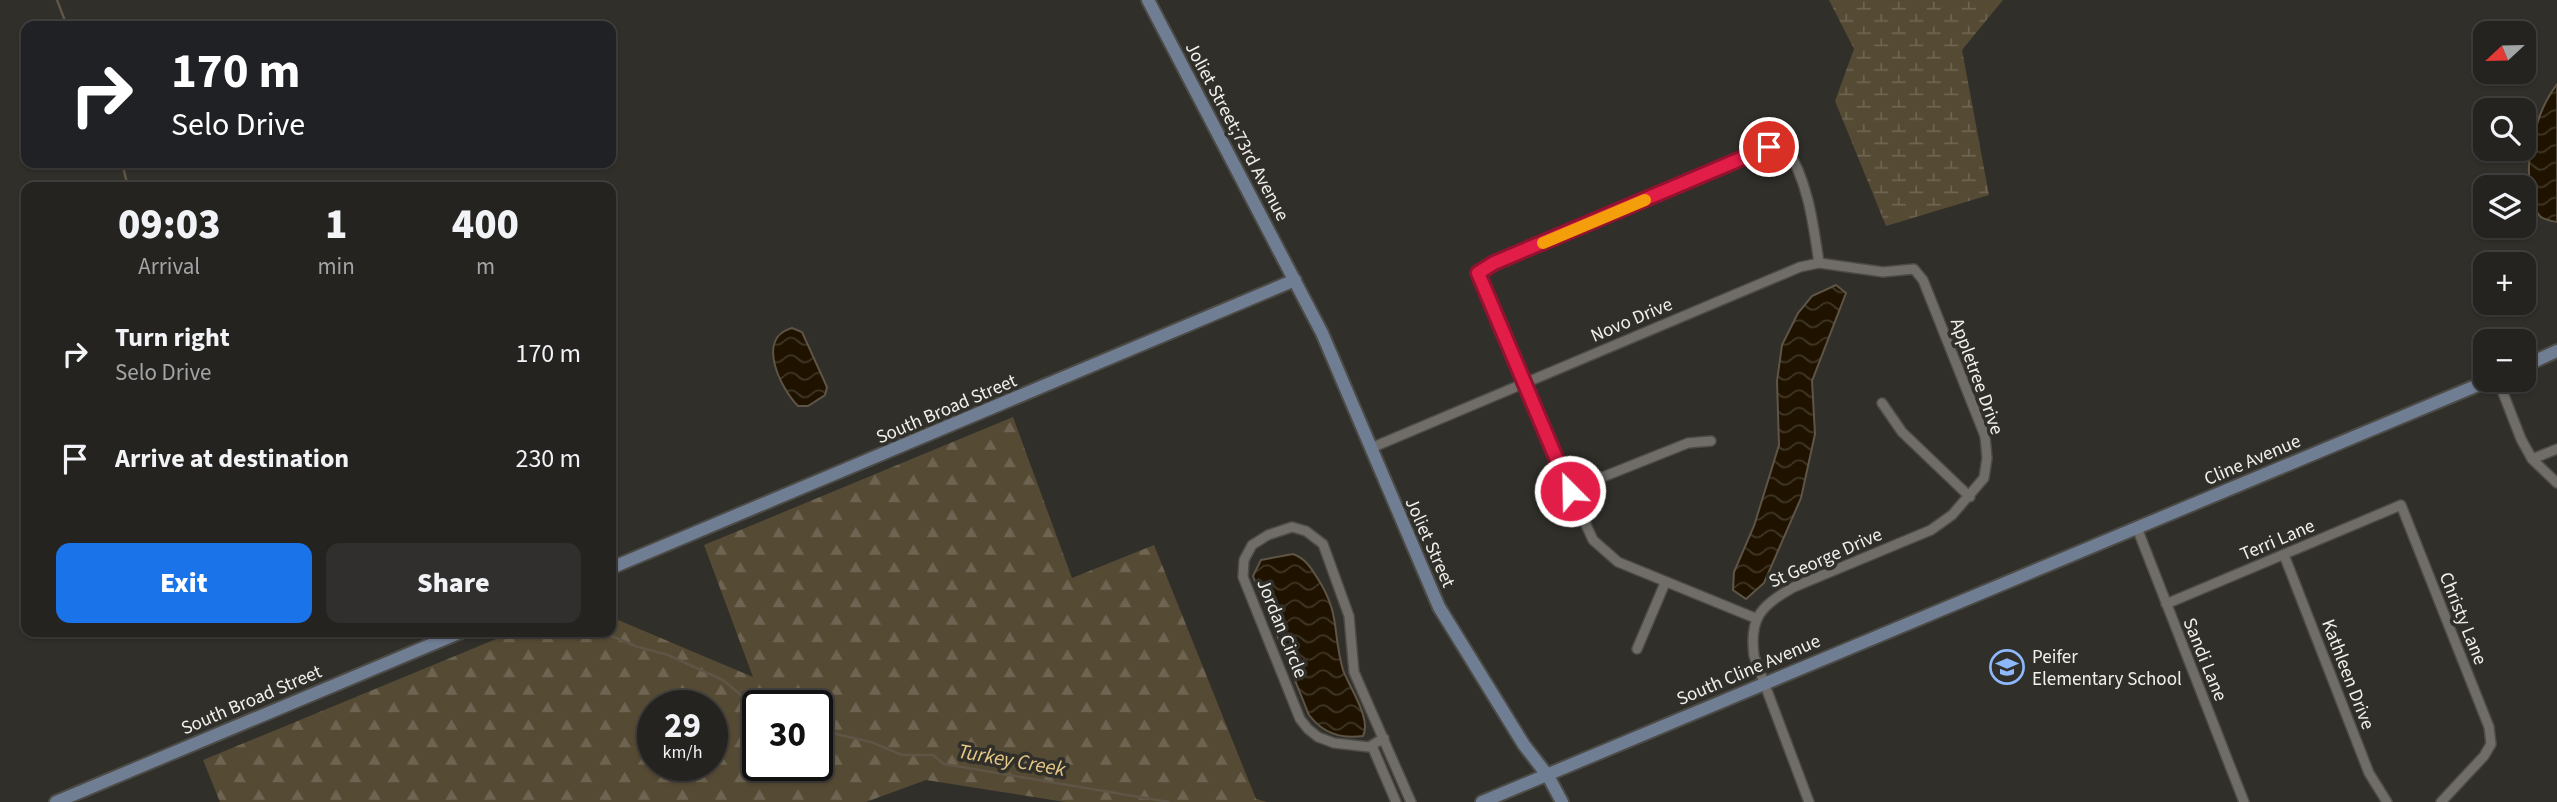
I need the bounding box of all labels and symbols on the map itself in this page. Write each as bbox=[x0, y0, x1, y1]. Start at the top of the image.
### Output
north arrow bbox=[2473, 21, 2536, 84]
street label: Joliet Street;73rd Avenue bbox=[1178, 37, 1295, 226]
pin bbox=[1739, 117, 1799, 177]
street label: Novo Drive bbox=[1586, 291, 1677, 350]
street label: Appletree Drive bbox=[1943, 315, 2010, 439]
street label: South Broad Street bbox=[872, 367, 1022, 451]
street label: Cline Avenue bbox=[2200, 428, 2305, 493]
position arrow bbox=[1533, 454, 1607, 528]
street label: Joliet Street bbox=[1398, 493, 1462, 592]
street label: Terri Lane bbox=[2236, 513, 2319, 568]
street label: St George Drive bbox=[1765, 521, 1887, 595]
street label: Christy Lane bbox=[2432, 568, 2493, 669]
street label: Jordan Circle bbox=[1249, 575, 1314, 682]
street label: Sandi Lane bbox=[2176, 614, 2234, 705]
street label: Kathleen Drive bbox=[2314, 615, 2381, 734]
street label: South Cline Avenue bbox=[1672, 628, 1825, 713]
place label: Peifer Elementary School bbox=[2032, 644, 2182, 693]
school or university icon: Peifer Elementary School bbox=[1988, 648, 2026, 686]
street label: South Broad Street bbox=[177, 658, 327, 742]
speed limit sign: 30 bbox=[742, 690, 833, 781]
water label: Turkey Creek bbox=[956, 736, 1069, 784]

